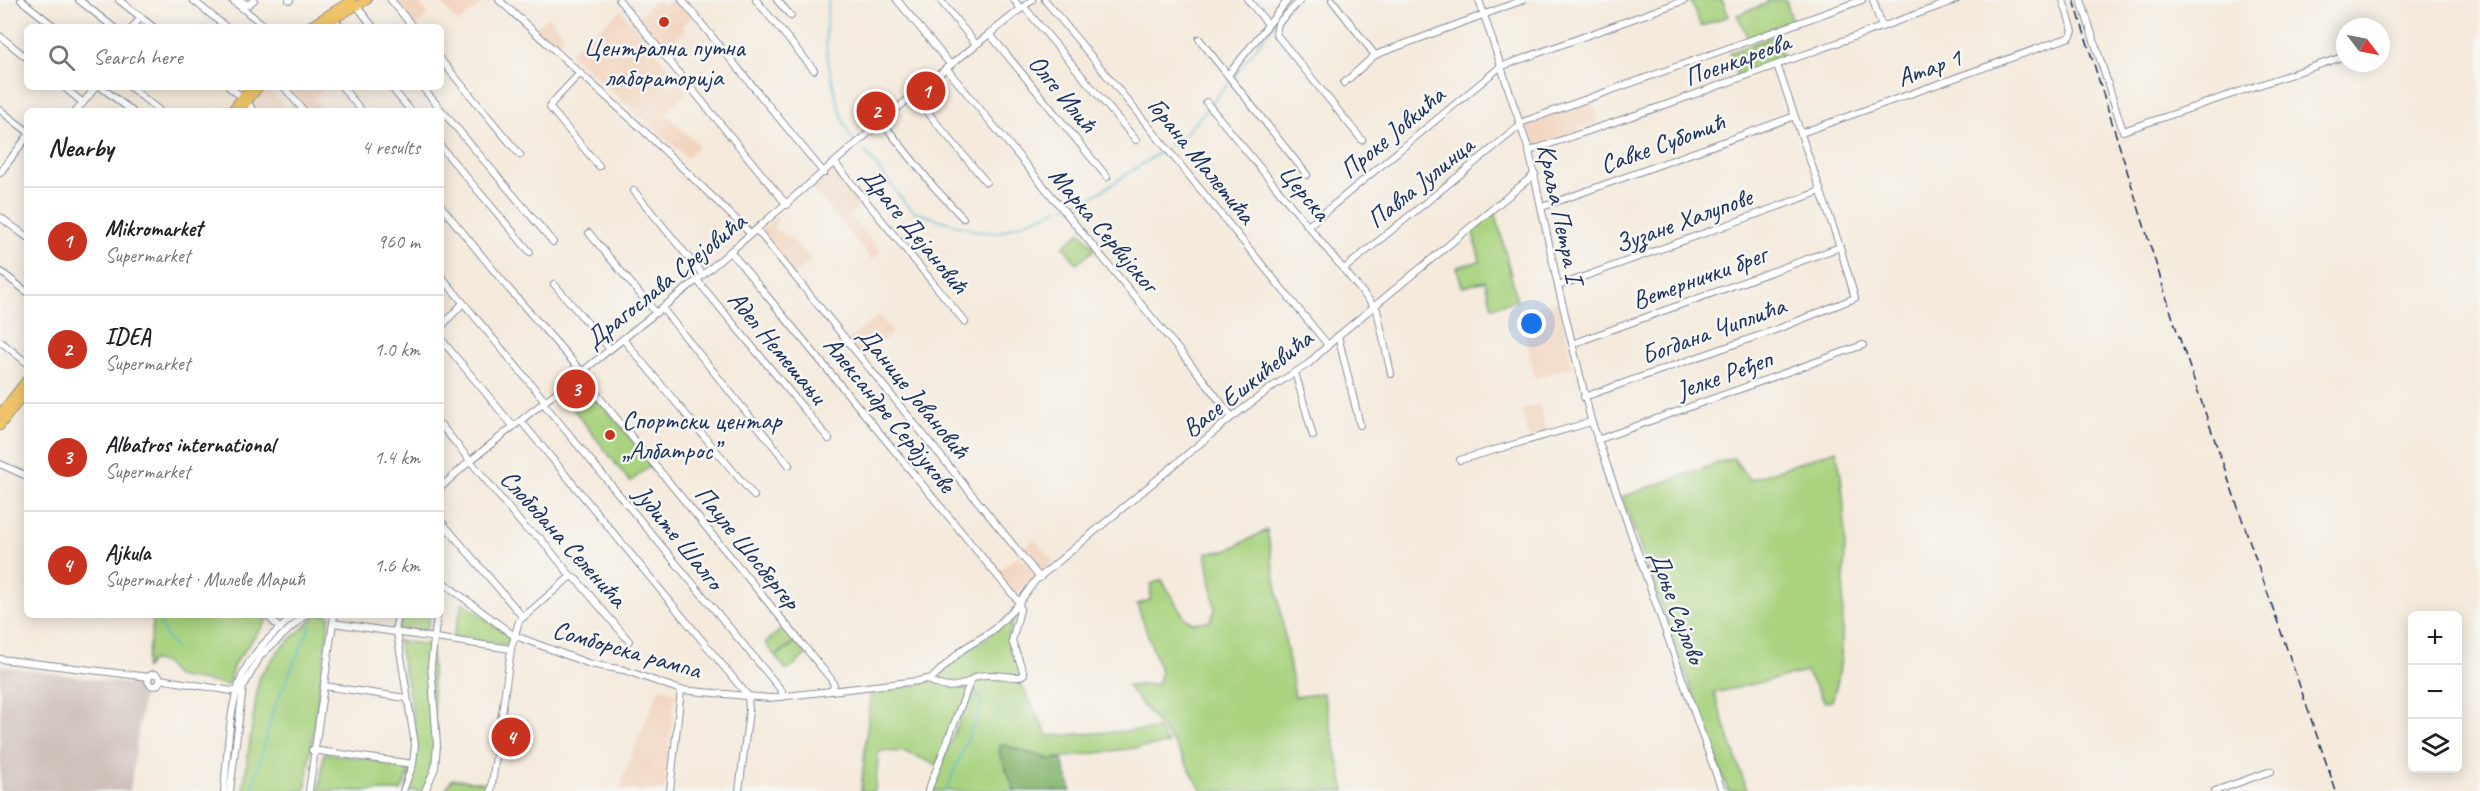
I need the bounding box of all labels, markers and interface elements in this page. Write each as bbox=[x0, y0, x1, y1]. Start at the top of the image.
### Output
marker: Централна путна лабораторија bbox=[657, 15, 671, 29]
north arrow bbox=[2336, 18, 2390, 72]
search box bbox=[24, 24, 444, 90]
street label: Поенкареова bbox=[1680, 24, 1797, 94]
place label: Централна путна лабораторија bbox=[583, 31, 746, 94]
street label: Атар 1 bbox=[1892, 40, 1967, 94]
icon: search bbox=[45, 41, 78, 74]
text: Search here bbox=[93, 43, 183, 71]
street label: Олге Илић bbox=[1021, 48, 1105, 141]
pin: 1 bbox=[906, 68, 946, 113]
street label: Проке Јовкића bbox=[1333, 78, 1453, 186]
pin: 2 bbox=[856, 88, 896, 134]
street label: Горана Малетића bbox=[1140, 90, 1264, 232]
street label: Савке Суботић bbox=[1595, 105, 1731, 181]
street label: Павла Јулинца bbox=[1360, 128, 1482, 236]
text: Nearby bbox=[48, 131, 113, 164]
text: 4 results bbox=[361, 135, 420, 160]
street label: Краља Петра I bbox=[1530, 141, 1592, 291]
street label: Церска bbox=[1271, 157, 1339, 229]
street label: Драге Дејановић bbox=[853, 160, 977, 302]
street label: Марка Сервијског bbox=[1042, 160, 1168, 301]
street label: Зузане Халупове bbox=[1610, 179, 1759, 262]
street label: Драгослава Срејовића bbox=[578, 204, 754, 356]
text: Mikromarket bbox=[105, 215, 202, 243]
text: 1 bbox=[63, 229, 72, 254]
text: 960 m bbox=[377, 229, 420, 254]
street label: Ветернички брег bbox=[1628, 237, 1774, 317]
text: Supermarket bbox=[105, 243, 190, 268]
street label: Адел Немешањи bbox=[721, 284, 836, 412]
street label: Богдана Чиплића bbox=[1636, 289, 1791, 372]
your location bbox=[1517, 309, 1546, 338]
street label: Данице Јовановић bbox=[850, 320, 978, 467]
street label: Васе Ешкићевића bbox=[1175, 321, 1321, 445]
text: IDEA bbox=[105, 323, 150, 351]
street label: Александре Сердјукове bbox=[816, 329, 964, 501]
text: 2 bbox=[63, 337, 72, 362]
text: 1.0 km bbox=[374, 337, 420, 362]
street label: Јелке Ређеп bbox=[1670, 341, 1778, 408]
text: Supermarket bbox=[105, 351, 190, 376]
pin: 3 bbox=[556, 366, 596, 412]
place label: Спортски центар „Албатрос” bbox=[622, 404, 784, 467]
marker: Спортски центар „Албатрос” bbox=[603, 428, 617, 442]
text: Albatros international bbox=[105, 431, 275, 459]
text: 3 bbox=[63, 445, 72, 470]
text: 1.4 km bbox=[374, 445, 420, 470]
text: Supermarket bbox=[105, 459, 190, 484]
street label: Слободана Селенића bbox=[493, 462, 635, 615]
street label: Јудите Шалго bbox=[625, 477, 733, 599]
street label: Пауле Шосбергер bbox=[687, 478, 809, 618]
text: Ajkula bbox=[105, 539, 150, 567]
street label: Доње Сајлово bbox=[1642, 546, 1714, 671]
text: 4 bbox=[63, 553, 72, 578]
text: 1.6 km bbox=[374, 553, 420, 578]
text: Supermarket · Милеве Марић bbox=[105, 567, 304, 592]
map controls bbox=[2408, 611, 2462, 773]
button: + bbox=[2408, 611, 2462, 665]
street label: Сомборска рампа bbox=[549, 613, 706, 687]
button: − bbox=[2408, 665, 2462, 719]
pin: 4 bbox=[492, 714, 530, 760]
button: layers bbox=[2408, 719, 2462, 773]

